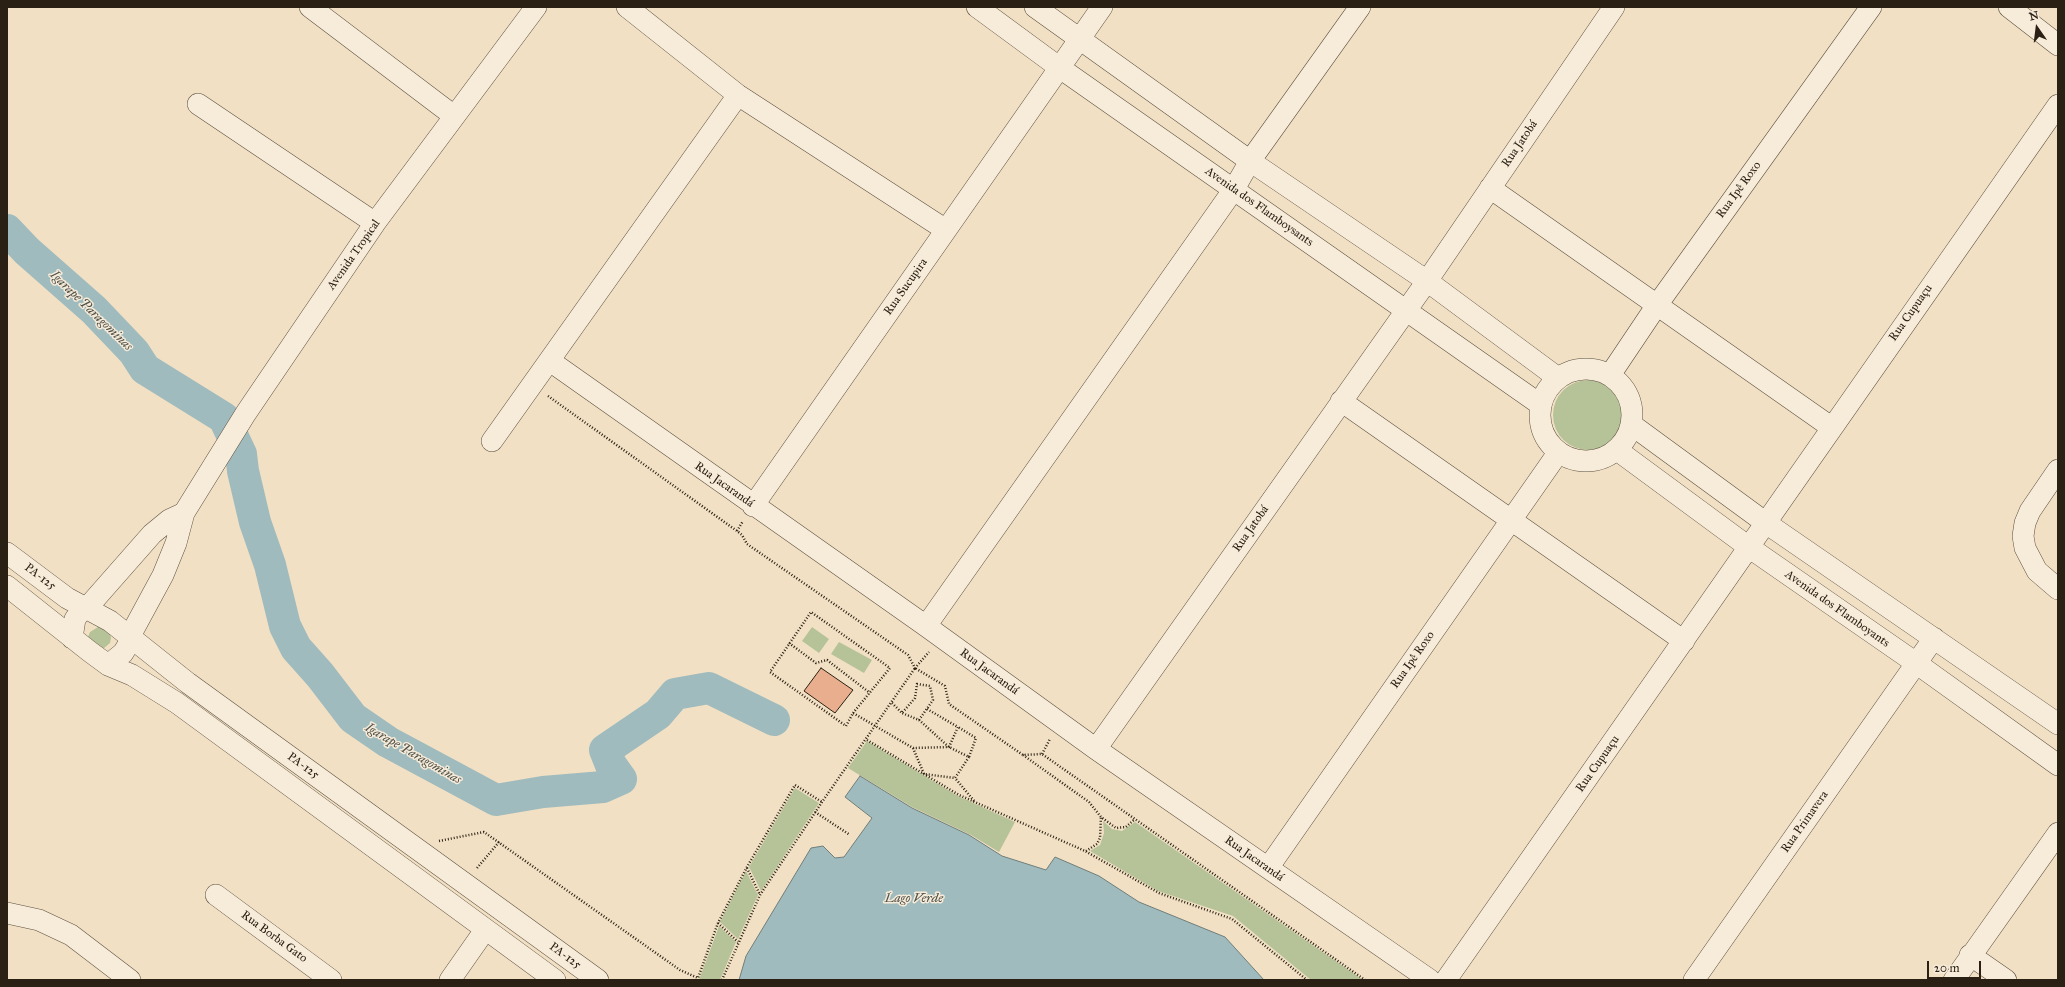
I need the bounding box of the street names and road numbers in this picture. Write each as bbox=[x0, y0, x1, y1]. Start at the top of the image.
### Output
street label: Rua Jatobá bbox=[1499, 118, 1541, 170]
street label: Rua Ipê Roxo bbox=[1714, 159, 1764, 221]
street label: Avenida dos Flamboysants bbox=[1202, 164, 1316, 250]
street label: Avenida Tropical bbox=[324, 217, 384, 293]
street label: Rua Sucupira bbox=[881, 256, 931, 318]
street label: Rua Cupuaçu bbox=[1886, 282, 1936, 344]
street label: Rua Jacarandá bbox=[691, 459, 757, 511]
street label: Rua Jatobá bbox=[1230, 503, 1272, 555]
street label: PA-125 bbox=[21, 561, 59, 593]
street label: Avenida dos Flamboyants bbox=[1782, 567, 1892, 651]
street label: Rua Ipê Roxo bbox=[1388, 629, 1438, 691]
street label: Rua Jacarandá bbox=[957, 646, 1021, 698]
street label: Rua Cupuaçu bbox=[1573, 733, 1623, 795]
street label: PA-125 bbox=[284, 750, 322, 782]
street label: Rua Primavera bbox=[1778, 788, 1832, 856]
street label: Rua Jacarandá bbox=[1221, 833, 1287, 885]
street label: Rua Borba Gato bbox=[238, 908, 310, 966]
street label: PA-125 bbox=[546, 940, 584, 972]

